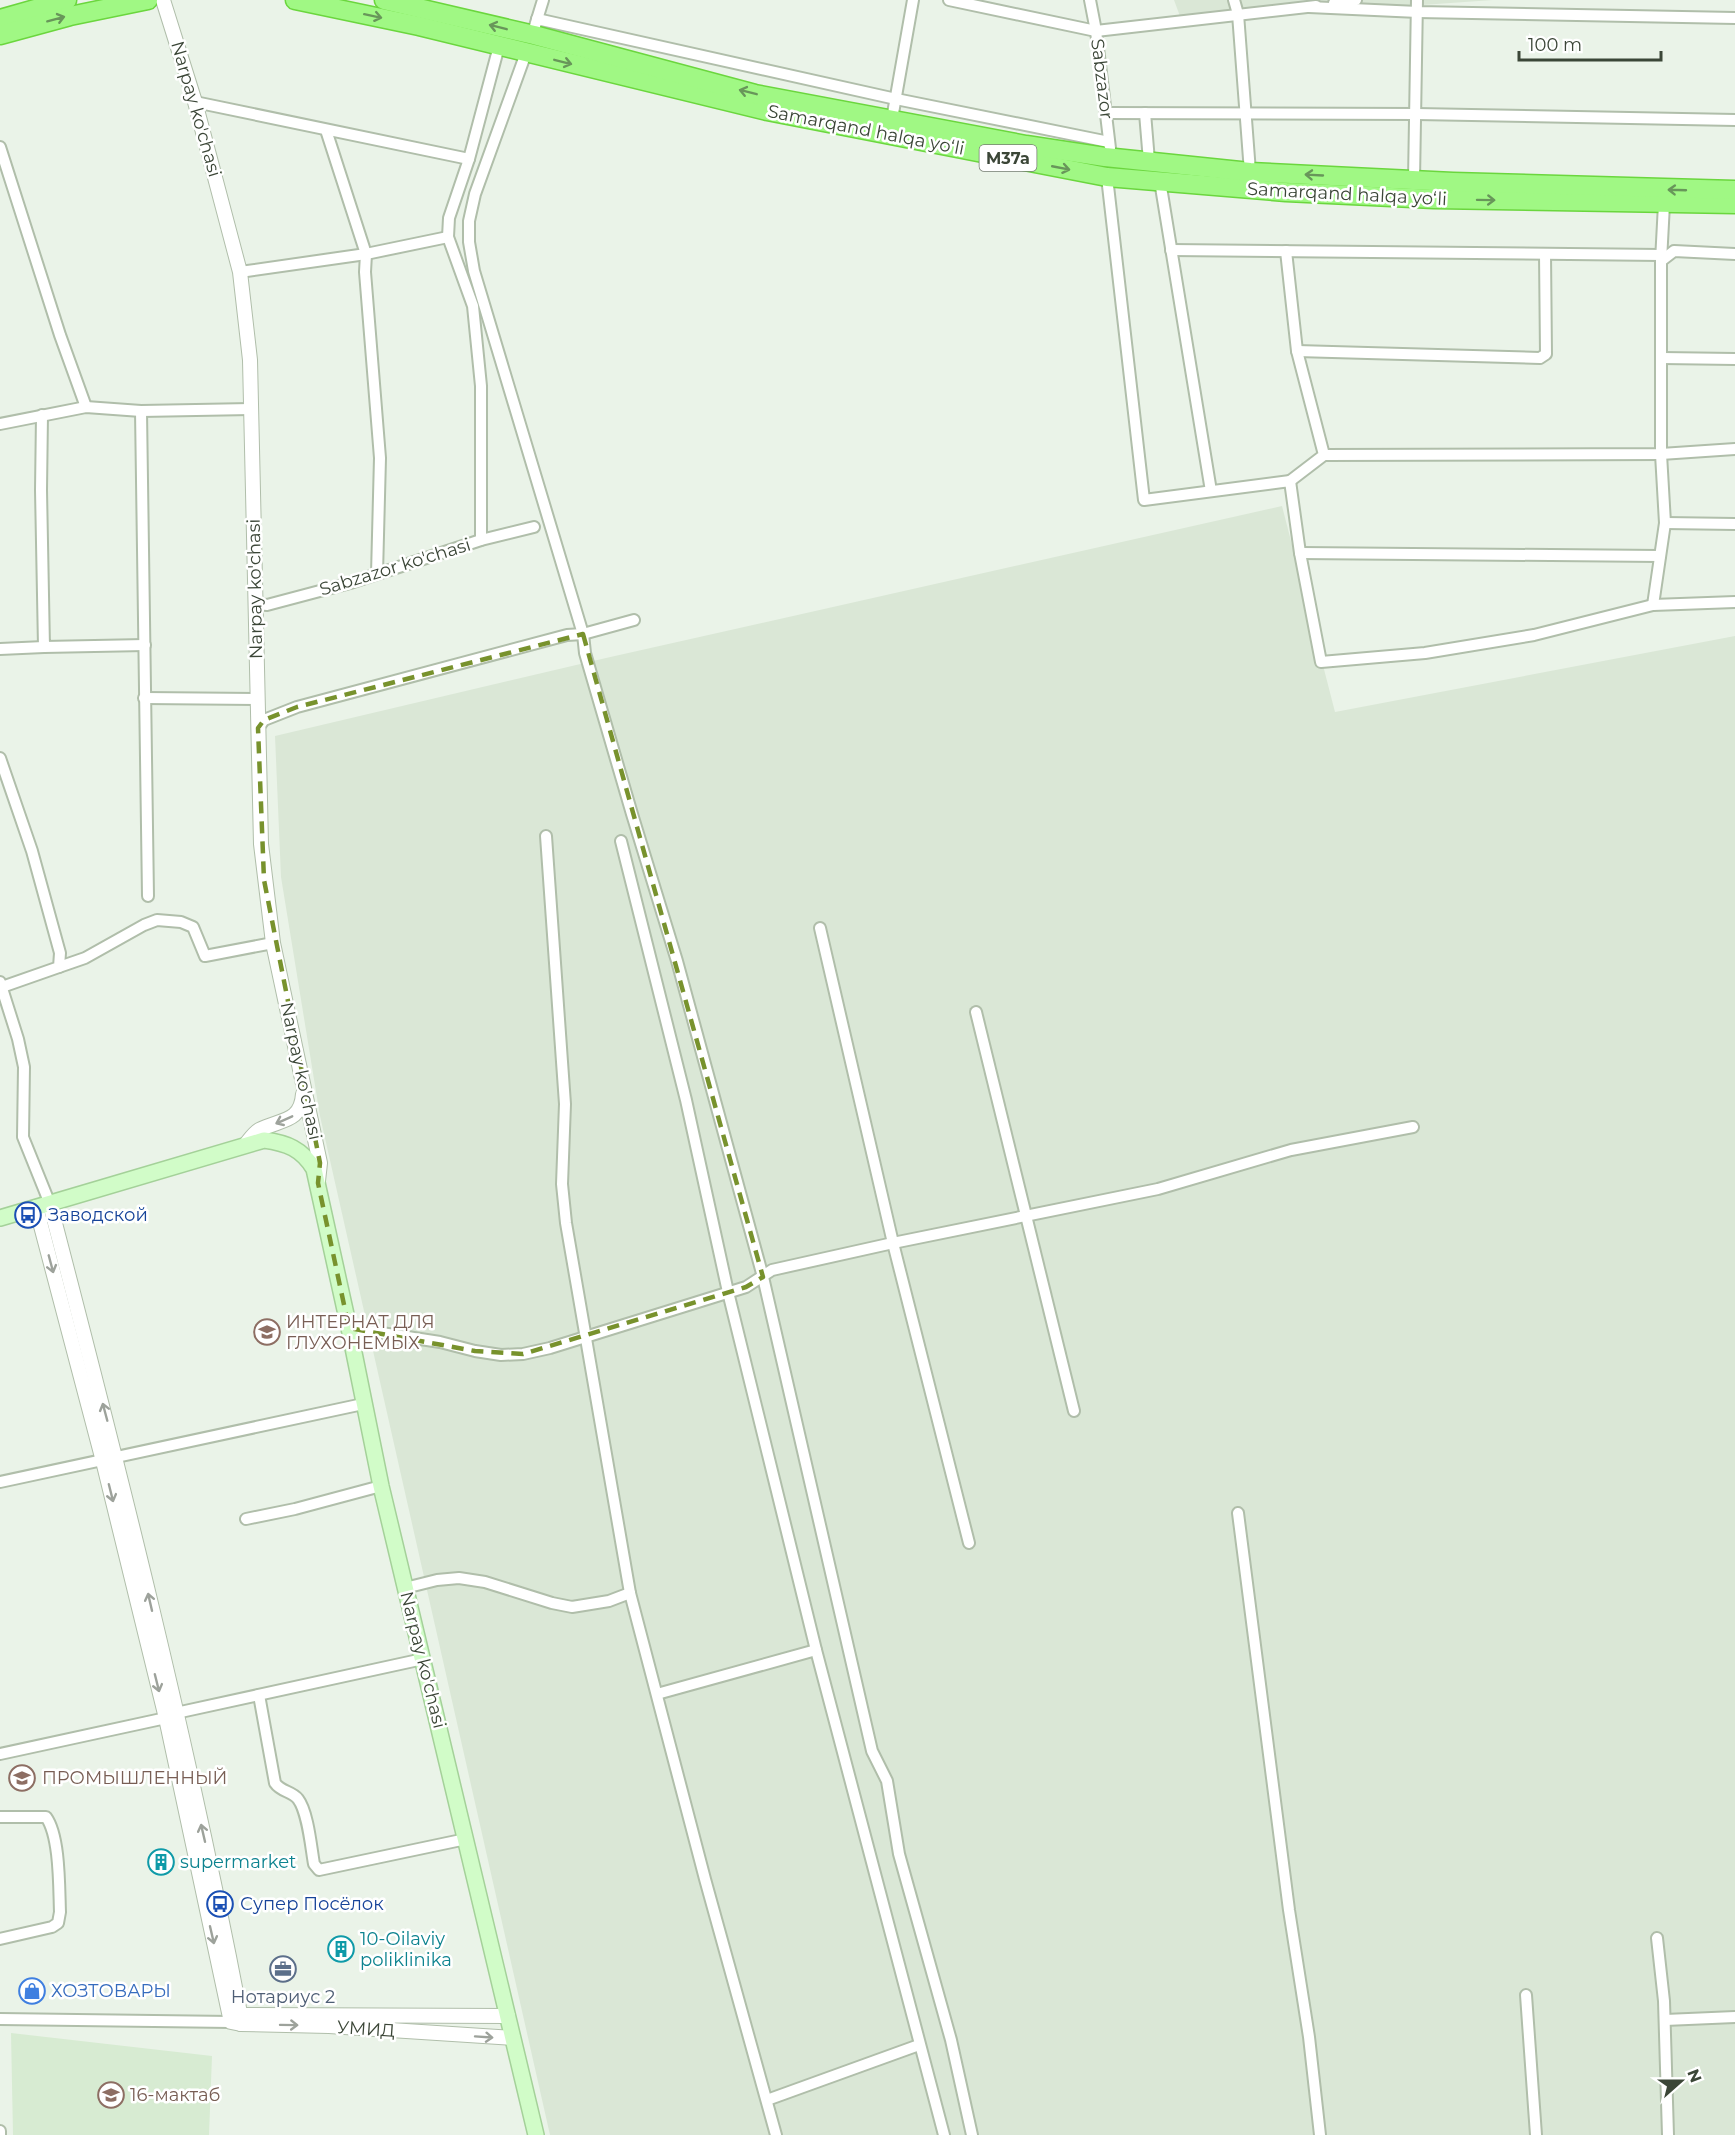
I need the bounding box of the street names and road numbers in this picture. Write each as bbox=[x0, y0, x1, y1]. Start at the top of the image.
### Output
street label: Sabzazor bbox=[1086, 37, 1118, 121]
street label: Narpay ko'chasi bbox=[166, 38, 226, 180]
street label: Samarqand halqa yoʻli bbox=[766, 100, 966, 160]
road number: M37a bbox=[980, 145, 1036, 171]
street label: Samarqand halqa yoʻli bbox=[1247, 178, 1447, 210]
street label: Narpay ko'chasi bbox=[243, 519, 267, 659]
street label: Sabzazor ko'chasi bbox=[317, 534, 473, 600]
street label: Narpay ko'chasi bbox=[276, 1000, 326, 1142]
street label: Narpay ko'chasi bbox=[395, 1589, 451, 1731]
street label: УМИД bbox=[336, 2016, 396, 2042]

